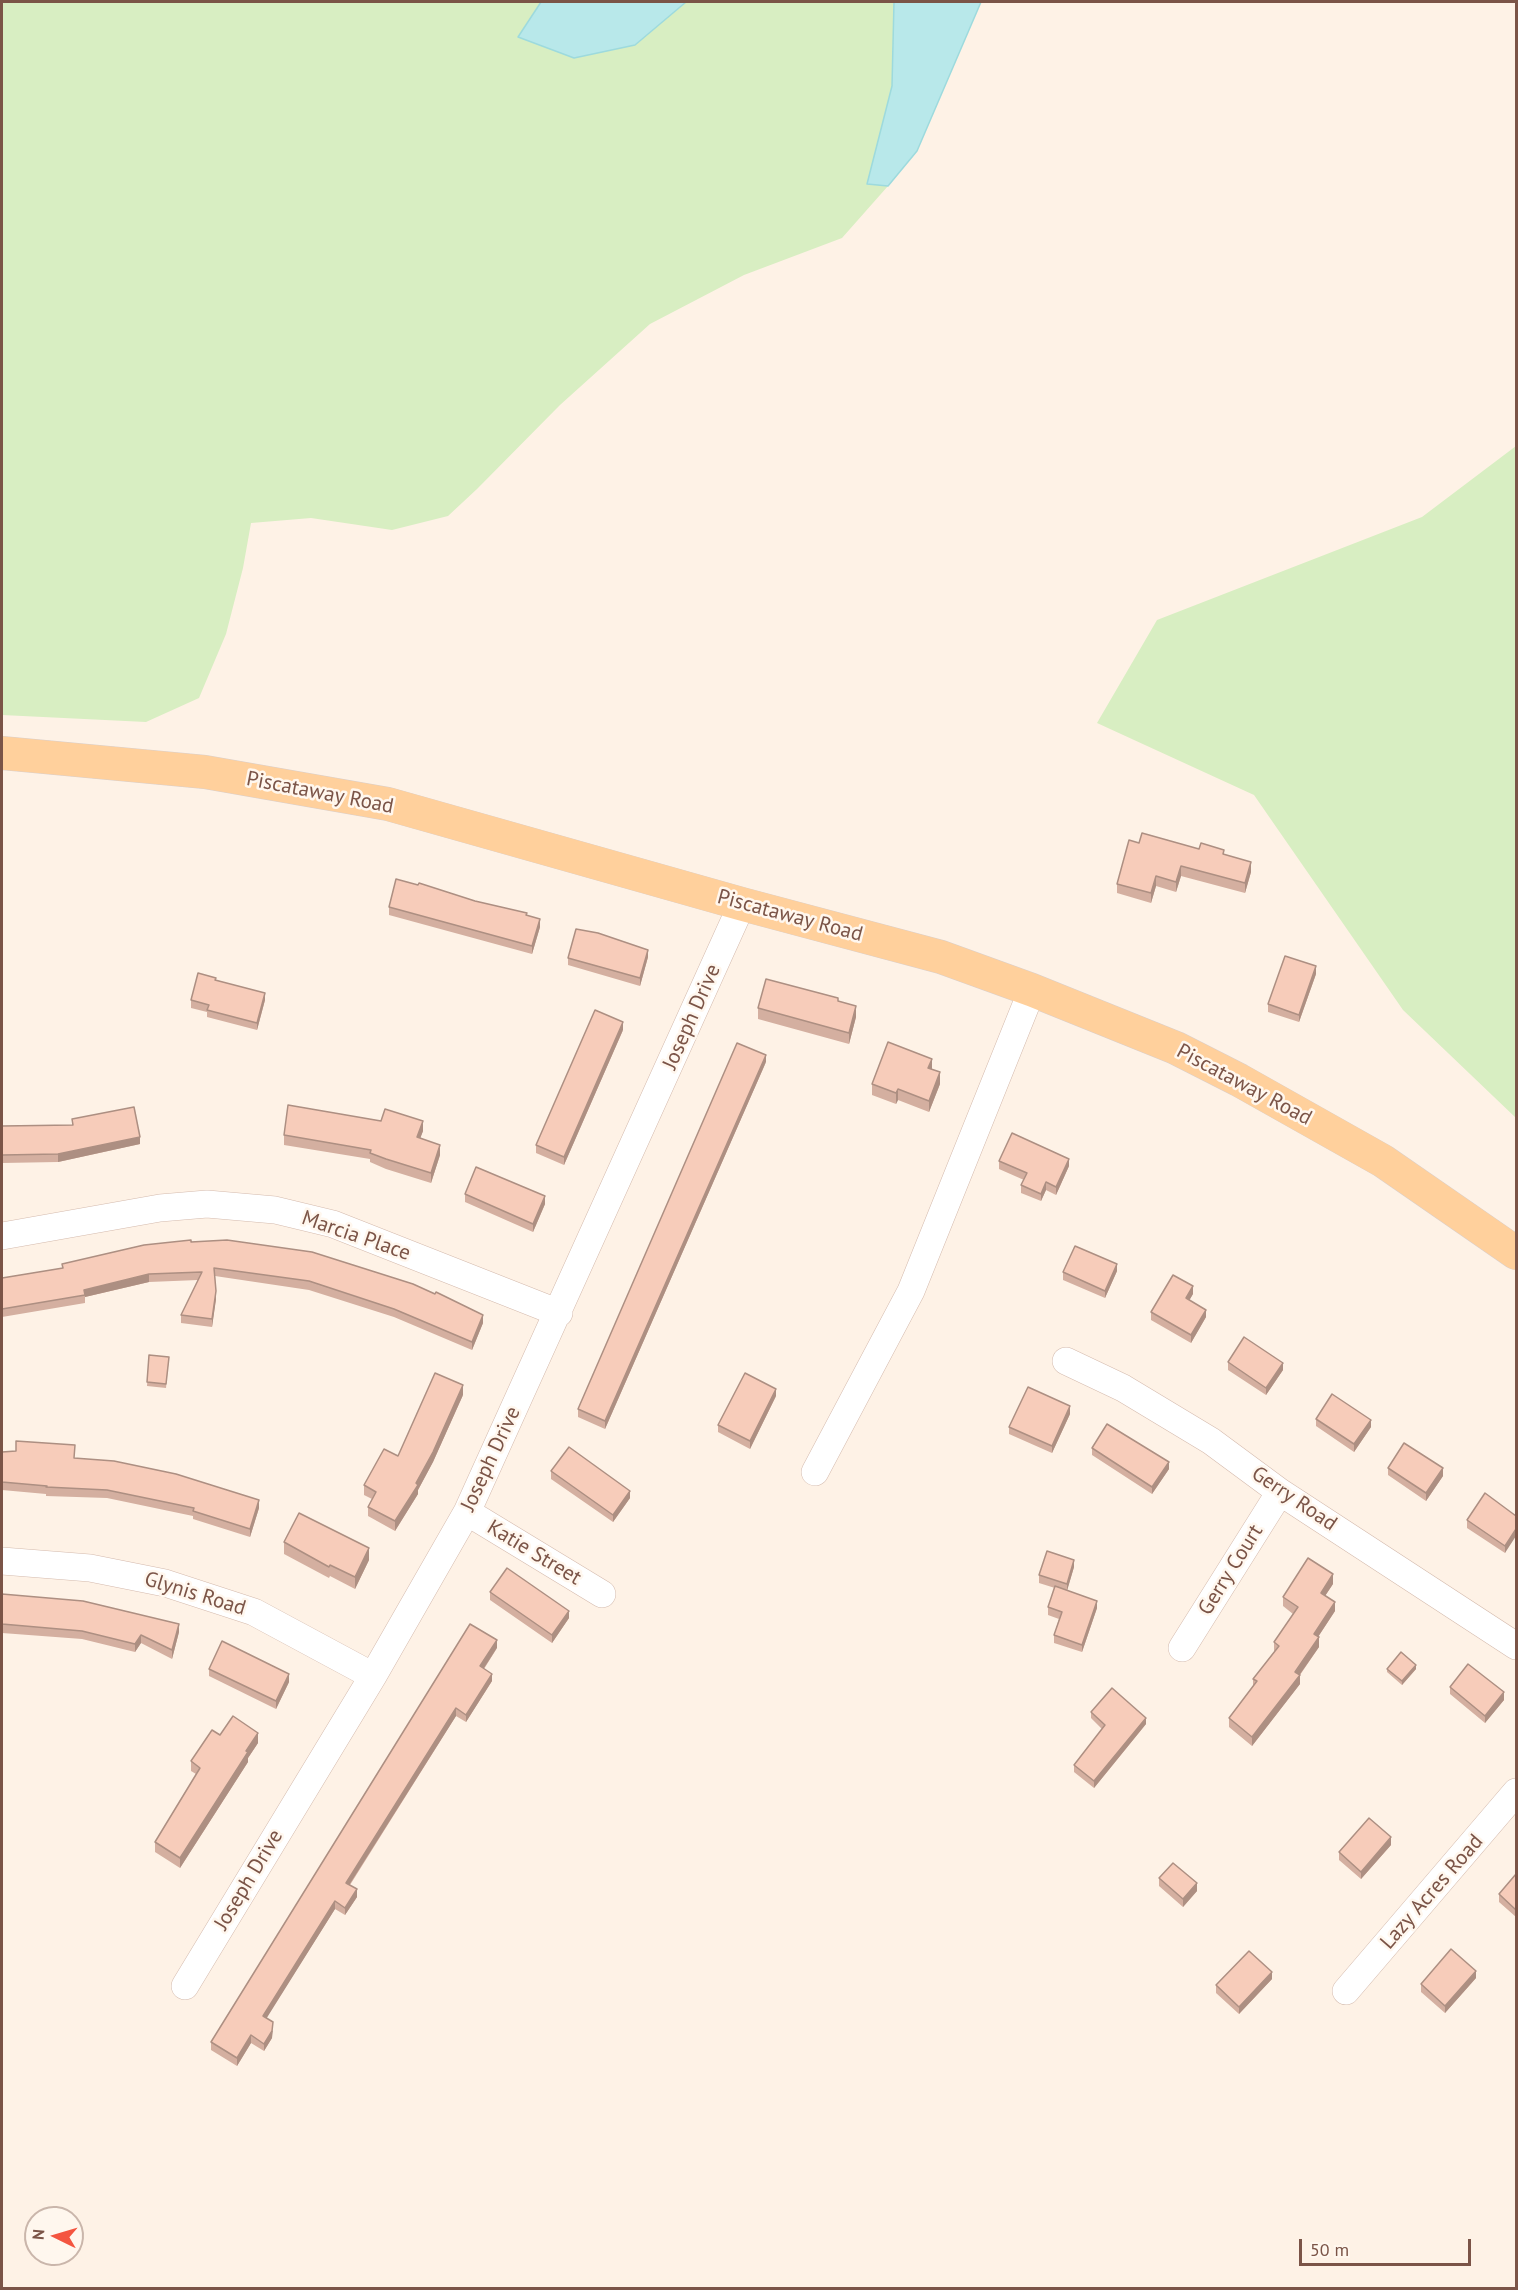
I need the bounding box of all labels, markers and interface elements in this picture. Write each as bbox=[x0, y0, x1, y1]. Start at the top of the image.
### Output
street label: Piscataway Road bbox=[244, 766, 396, 820]
street label: Piscataway Road bbox=[715, 885, 865, 947]
street label: Joseph Drive bbox=[658, 961, 726, 1073]
street label: Piscataway Road bbox=[1172, 1039, 1316, 1131]
street label: Marcia Place bbox=[298, 1206, 414, 1266]
street label: Joseph Drive bbox=[456, 1403, 526, 1515]
street label: Gerry Road bbox=[1246, 1461, 1342, 1537]
street label: Katie Street bbox=[482, 1515, 586, 1591]
street label: Gerry Court bbox=[1193, 1520, 1269, 1620]
street label: Glynis Road bbox=[141, 1567, 249, 1621]
street label: Joseph Drive bbox=[209, 1825, 289, 1935]
street label: Lazy Acres Road bbox=[1375, 1830, 1489, 1954]
north arrow bbox=[24, 2206, 84, 2266]
scale bar bbox=[1302, 2227, 1474, 2265]
text: N bbox=[28, 2229, 48, 2241]
text: 50 m bbox=[1310, 2238, 1349, 2261]

